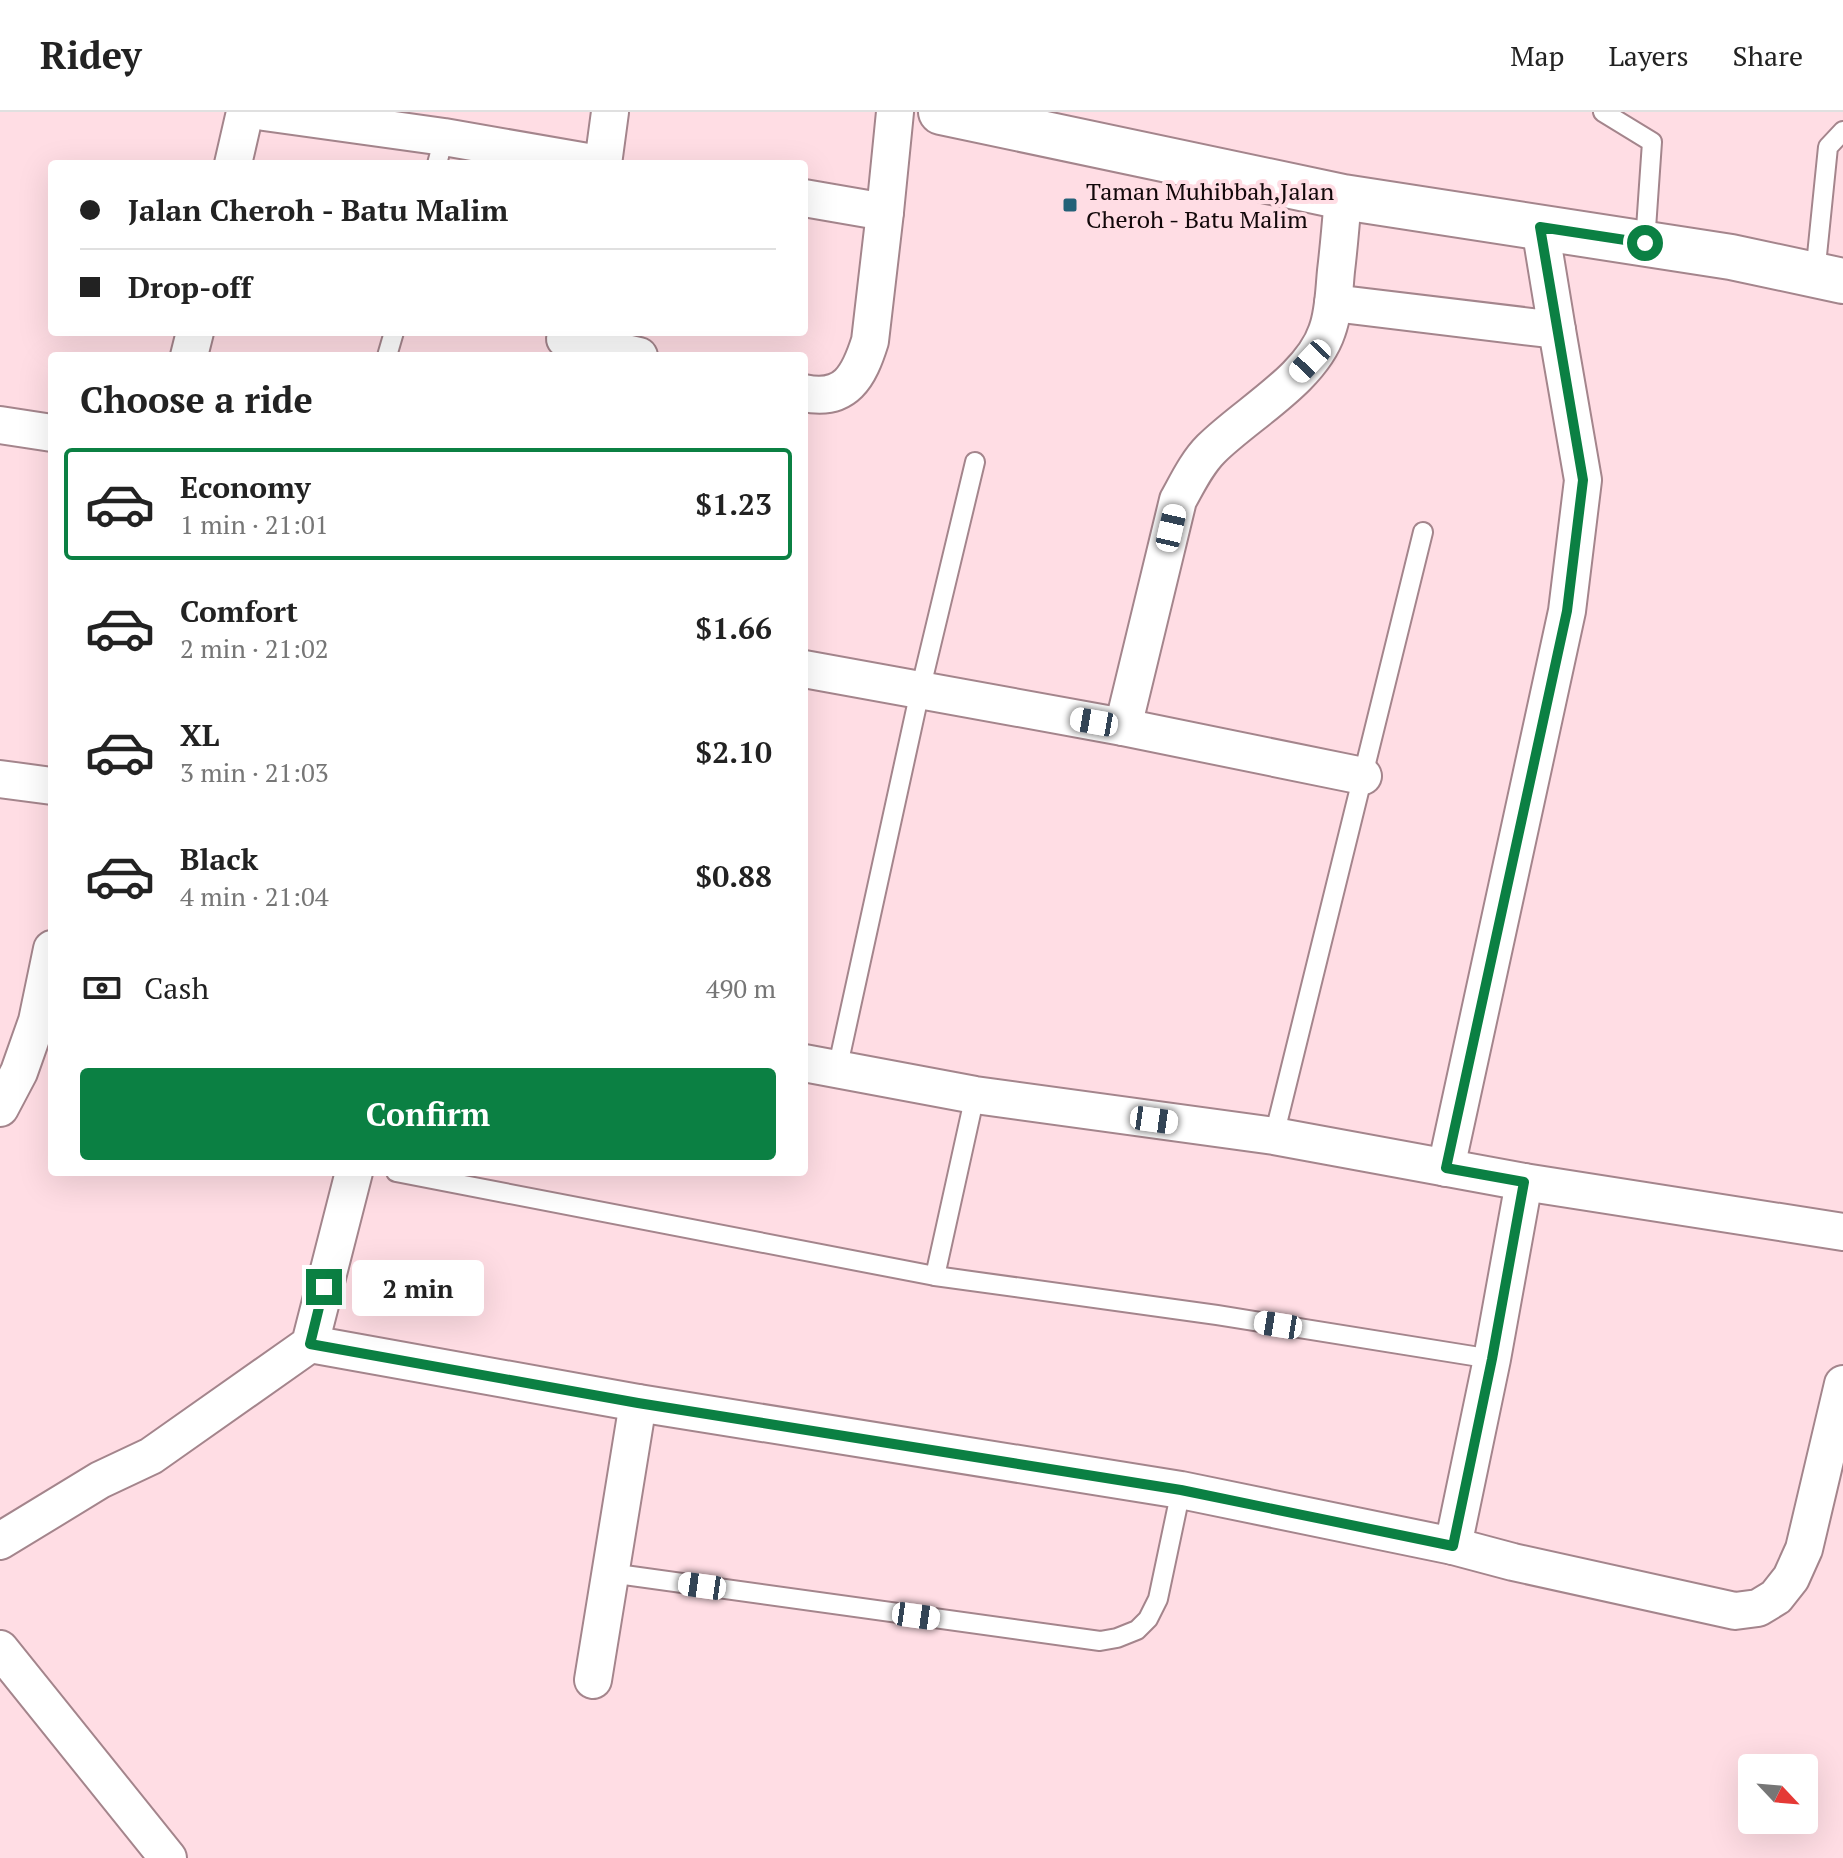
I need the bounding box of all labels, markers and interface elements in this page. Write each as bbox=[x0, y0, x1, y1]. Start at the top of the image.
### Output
text: Ridey bbox=[40, 30, 142, 80]
text: Map bbox=[1510, 37, 1564, 74]
text: Layers bbox=[1608, 37, 1689, 74]
text: Share bbox=[1733, 37, 1803, 74]
place label: Taman Muhibbah,Jalan Cheroh - Batu Malim bbox=[1086, 175, 1334, 235]
text: Jalan Cheroh - Batu Malim bbox=[128, 190, 508, 230]
marker: Taman Muhibbah,Jalan Cheroh - Batu Malim bbox=[1061, 196, 1079, 214]
route start bbox=[1627, 225, 1663, 261]
text: Drop-off bbox=[128, 267, 252, 307]
car bbox=[1285, 335, 1335, 387]
text: Choose a ride bbox=[80, 376, 313, 423]
text: Economy bbox=[180, 467, 311, 507]
icon: car bbox=[84, 468, 156, 540]
text: $1.23 bbox=[695, 484, 772, 524]
car bbox=[1154, 502, 1188, 554]
text: 1 min · 21:01 bbox=[180, 507, 329, 541]
text: Comfort bbox=[180, 591, 298, 631]
icon: car bbox=[84, 592, 156, 664]
text: $1.66 bbox=[695, 608, 772, 648]
text: 2 min · 21:02 bbox=[180, 631, 329, 665]
car bbox=[1068, 706, 1120, 738]
text: XL bbox=[180, 715, 219, 755]
icon: car bbox=[84, 716, 156, 788]
text: $2.10 bbox=[695, 732, 772, 772]
text: 3 min · 21:03 bbox=[180, 755, 329, 789]
text: Black bbox=[180, 839, 258, 879]
icon: car bbox=[84, 840, 156, 912]
text: $0.88 bbox=[695, 856, 772, 896]
text: 4 min · 21:04 bbox=[180, 879, 329, 913]
icon: cash bbox=[80, 966, 124, 1010]
text: Cash bbox=[144, 968, 209, 1008]
text: 490 m bbox=[706, 971, 776, 1005]
button: Confirm bbox=[80, 1068, 776, 1160]
car bbox=[1129, 1105, 1179, 1135]
callout: 2 min bbox=[352, 1259, 484, 1315]
route end bbox=[306, 1269, 342, 1305]
text: 2 min bbox=[382, 1271, 454, 1305]
car bbox=[1252, 1309, 1304, 1341]
car bbox=[677, 1571, 727, 1601]
car bbox=[891, 1601, 941, 1631]
north arrow bbox=[1738, 1754, 1818, 1834]
map controls bbox=[1738, 1754, 1818, 1834]

